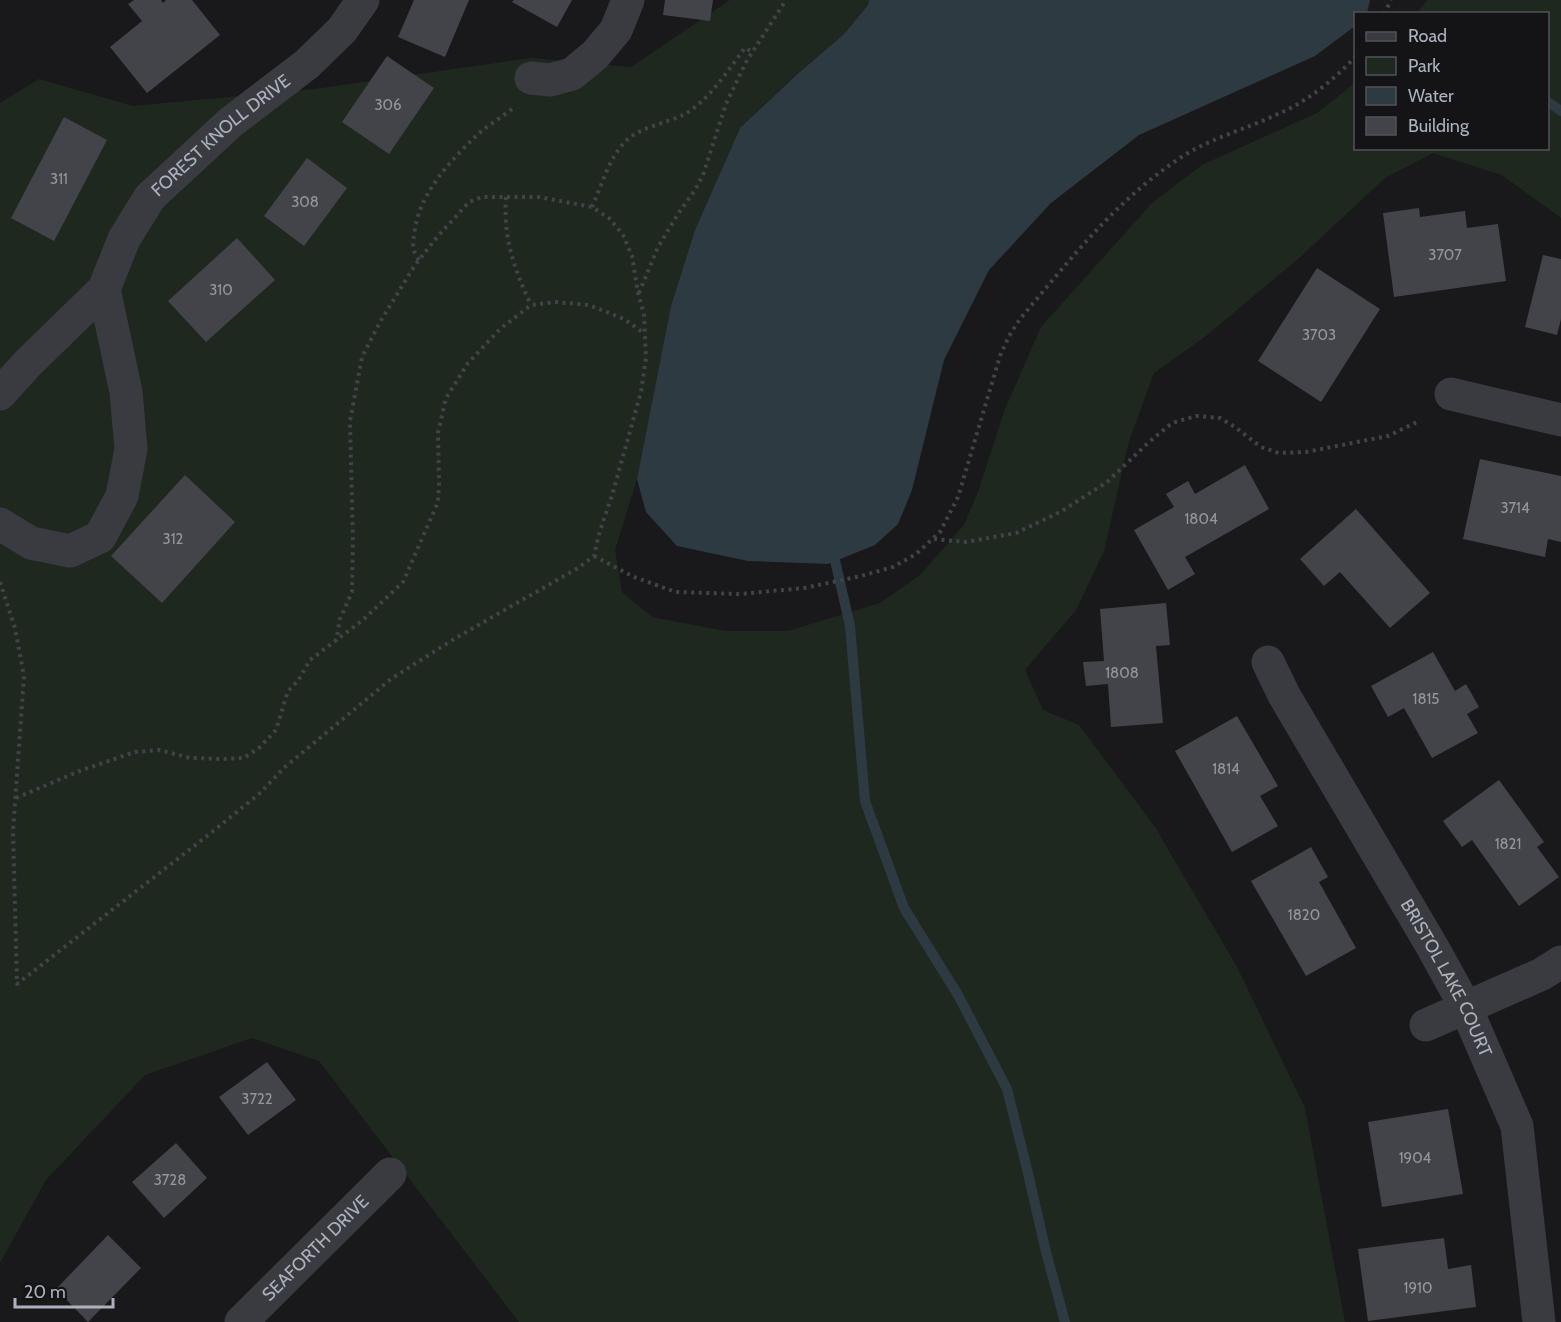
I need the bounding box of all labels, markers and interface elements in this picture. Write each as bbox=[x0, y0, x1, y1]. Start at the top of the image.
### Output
legend bbox=[1354, 12, 1549, 150]
text: Road bbox=[1408, 25, 1447, 47]
text: Park bbox=[1408, 55, 1441, 77]
street label: FOREST KNOLL DRIVE bbox=[147, 70, 295, 201]
text: Water bbox=[1408, 85, 1454, 107]
house number: 306 bbox=[374, 96, 402, 114]
text: Building bbox=[1408, 115, 1470, 137]
house number: 311 bbox=[50, 170, 68, 188]
house number: 308 bbox=[291, 193, 319, 211]
house number: 3707 bbox=[1428, 246, 1462, 264]
house number: 310 bbox=[209, 281, 233, 299]
house number: 3703 bbox=[1302, 326, 1336, 344]
house number: 3714 bbox=[1500, 499, 1530, 517]
house number: 1804 bbox=[1184, 510, 1218, 528]
house number: 312 bbox=[163, 530, 184, 548]
house number: 1808 bbox=[1105, 664, 1139, 682]
house number: 1815 bbox=[1413, 690, 1440, 708]
house number: 1814 bbox=[1212, 760, 1240, 778]
house number: 1821 bbox=[1495, 835, 1521, 853]
street label: BRISTOL LAKE COURT bbox=[1396, 895, 1497, 1060]
house number: 1820 bbox=[1288, 906, 1320, 924]
house number: 3722 bbox=[241, 1090, 273, 1108]
house number: 1904 bbox=[1399, 1149, 1432, 1167]
house number: 3728 bbox=[154, 1171, 186, 1189]
street label: SEAFORTH DRIVE bbox=[258, 1190, 373, 1306]
scale bar bbox=[15, 1271, 112, 1309]
house number: 1910 bbox=[1404, 1279, 1432, 1297]
text: 20 m bbox=[24, 1281, 66, 1303]

